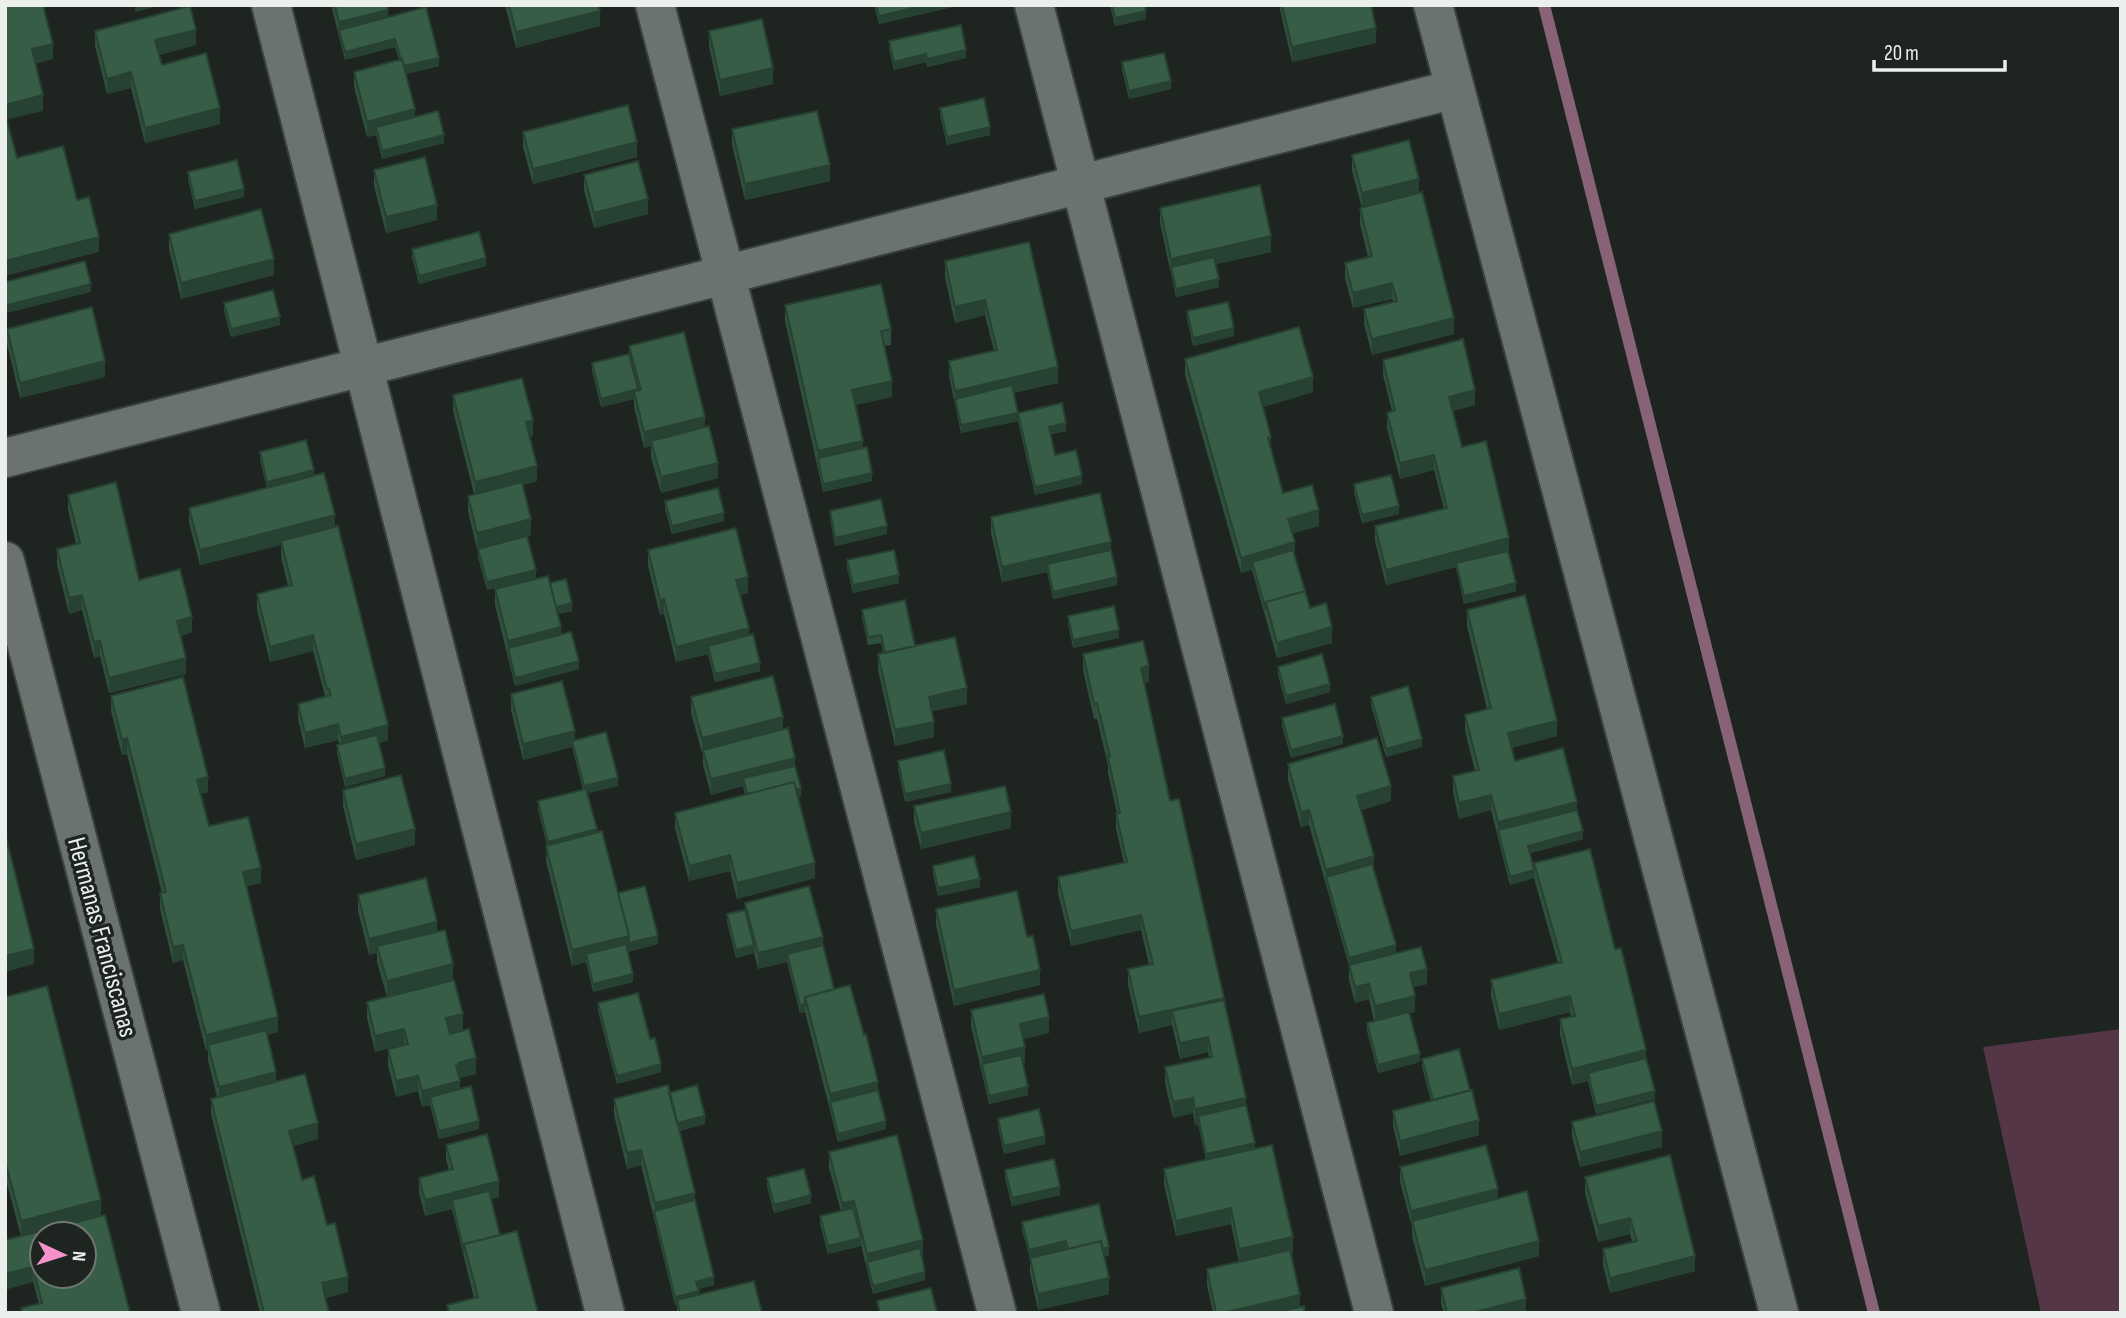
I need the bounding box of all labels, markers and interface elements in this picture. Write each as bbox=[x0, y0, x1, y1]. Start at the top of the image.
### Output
scale bar bbox=[1874, 28, 2005, 72]
text: 20 m bbox=[1884, 41, 1919, 66]
street label: Hermanas Franciscanas bbox=[60, 834, 143, 1041]
north arrow bbox=[28, 1220, 98, 1290]
text: N bbox=[67, 1250, 90, 1262]

